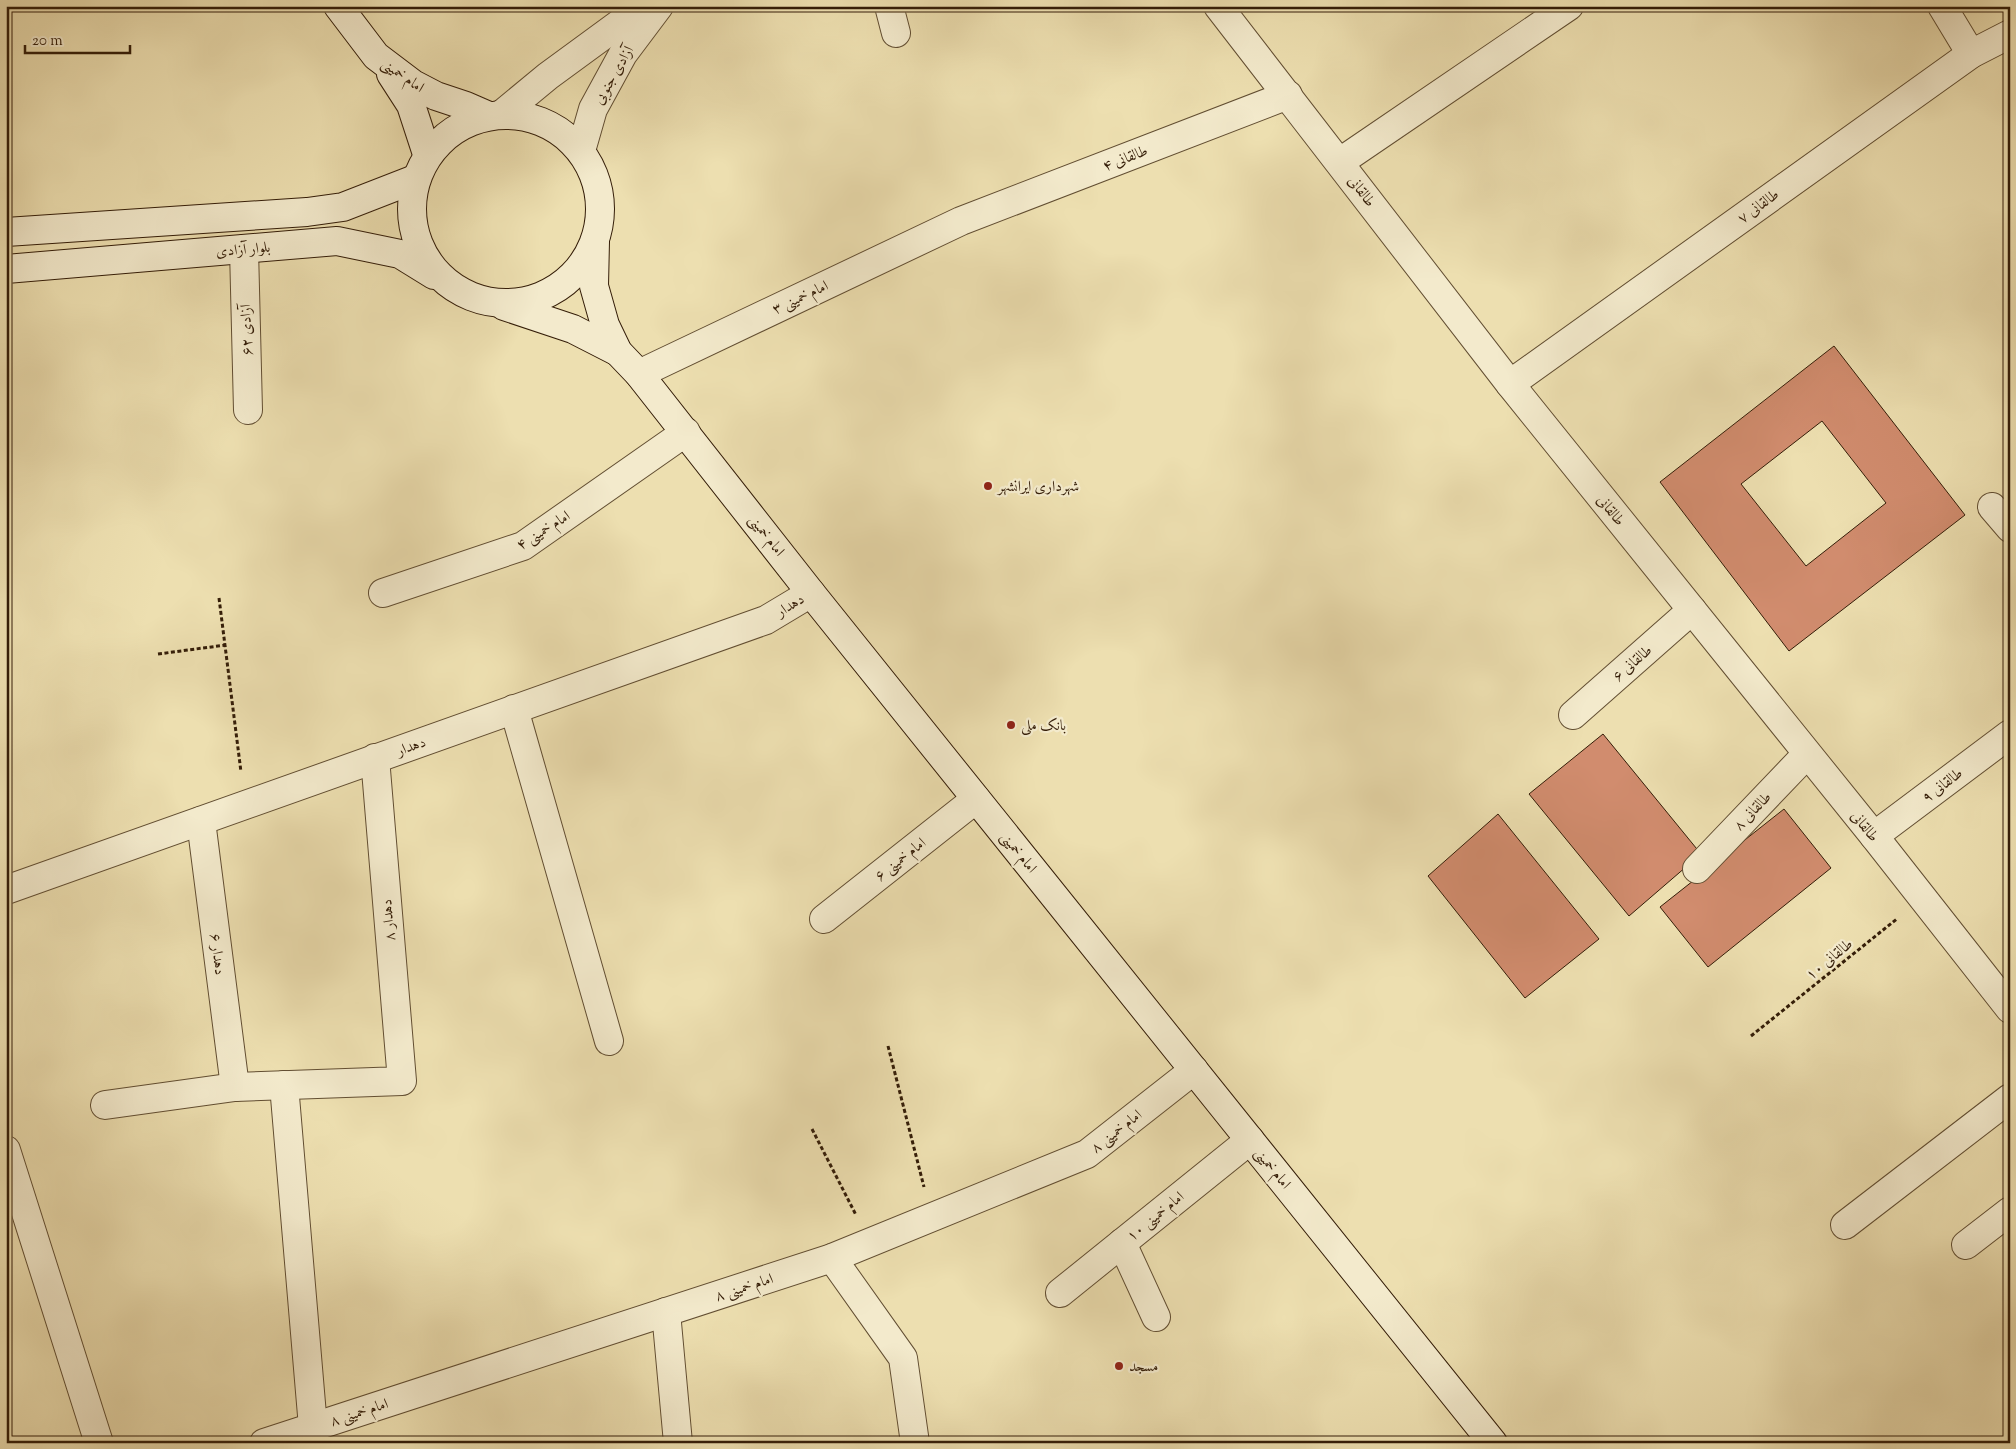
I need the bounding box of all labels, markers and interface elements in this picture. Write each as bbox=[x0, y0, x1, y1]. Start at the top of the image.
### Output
scale bar bbox=[25, 22, 130, 54]
text: 20 m bbox=[32, 31, 63, 52]
street label: آزادی جنوبی bbox=[589, 41, 640, 109]
street label: امام خمینی bbox=[376, 54, 428, 99]
street label: طالقانی ۴ bbox=[1100, 141, 1151, 178]
street label: طالقانی bbox=[1342, 172, 1380, 212]
street label: طالقانی ۷ bbox=[1734, 185, 1784, 229]
street label: بلوار آزادی bbox=[215, 238, 271, 263]
street label: امام خمینی ۳ bbox=[769, 276, 833, 321]
street label: آزادی ۶۲ bbox=[236, 302, 259, 356]
place label: شهرداری ایرانشهر bbox=[996, 477, 1079, 498]
marker: شهرداری ایرانشهر bbox=[982, 480, 994, 492]
street label: طالقانی bbox=[1591, 491, 1629, 531]
street label: امام خمینی ۴ bbox=[513, 506, 575, 557]
street label: امام خمینی bbox=[742, 511, 789, 562]
street label: دهدار bbox=[771, 590, 809, 624]
street label: طالقانی ۶ bbox=[1608, 641, 1657, 687]
place label: بانک ملی bbox=[1021, 716, 1066, 737]
marker: بانک ملی bbox=[1005, 719, 1017, 731]
street label: دهدار bbox=[392, 732, 429, 763]
street label: طالقانی ۹ bbox=[1918, 764, 1968, 809]
street label: طالقانی ۸ bbox=[1729, 788, 1777, 836]
street label: طالقانی bbox=[1845, 807, 1883, 847]
street label: امام خمینی bbox=[994, 828, 1041, 879]
street label: امام خمینی ۶ bbox=[871, 833, 932, 888]
street label: دهدار ۸ bbox=[377, 898, 402, 942]
street label: دهدار ۶ bbox=[204, 932, 229, 976]
street label: طالقانی ۱۰ bbox=[1802, 935, 1858, 986]
street label: امام خمینی ۸ bbox=[1087, 1105, 1148, 1160]
street label: امام خمینی bbox=[1248, 1144, 1295, 1195]
street label: امام خمینی ۱۰ bbox=[1123, 1187, 1190, 1248]
street label: امام خمینی ۸ bbox=[713, 1269, 777, 1309]
place label: مسجد bbox=[1129, 1357, 1158, 1378]
marker: مسجد bbox=[1113, 1360, 1125, 1372]
street label: امام خمینی ۸ bbox=[328, 1394, 392, 1434]

